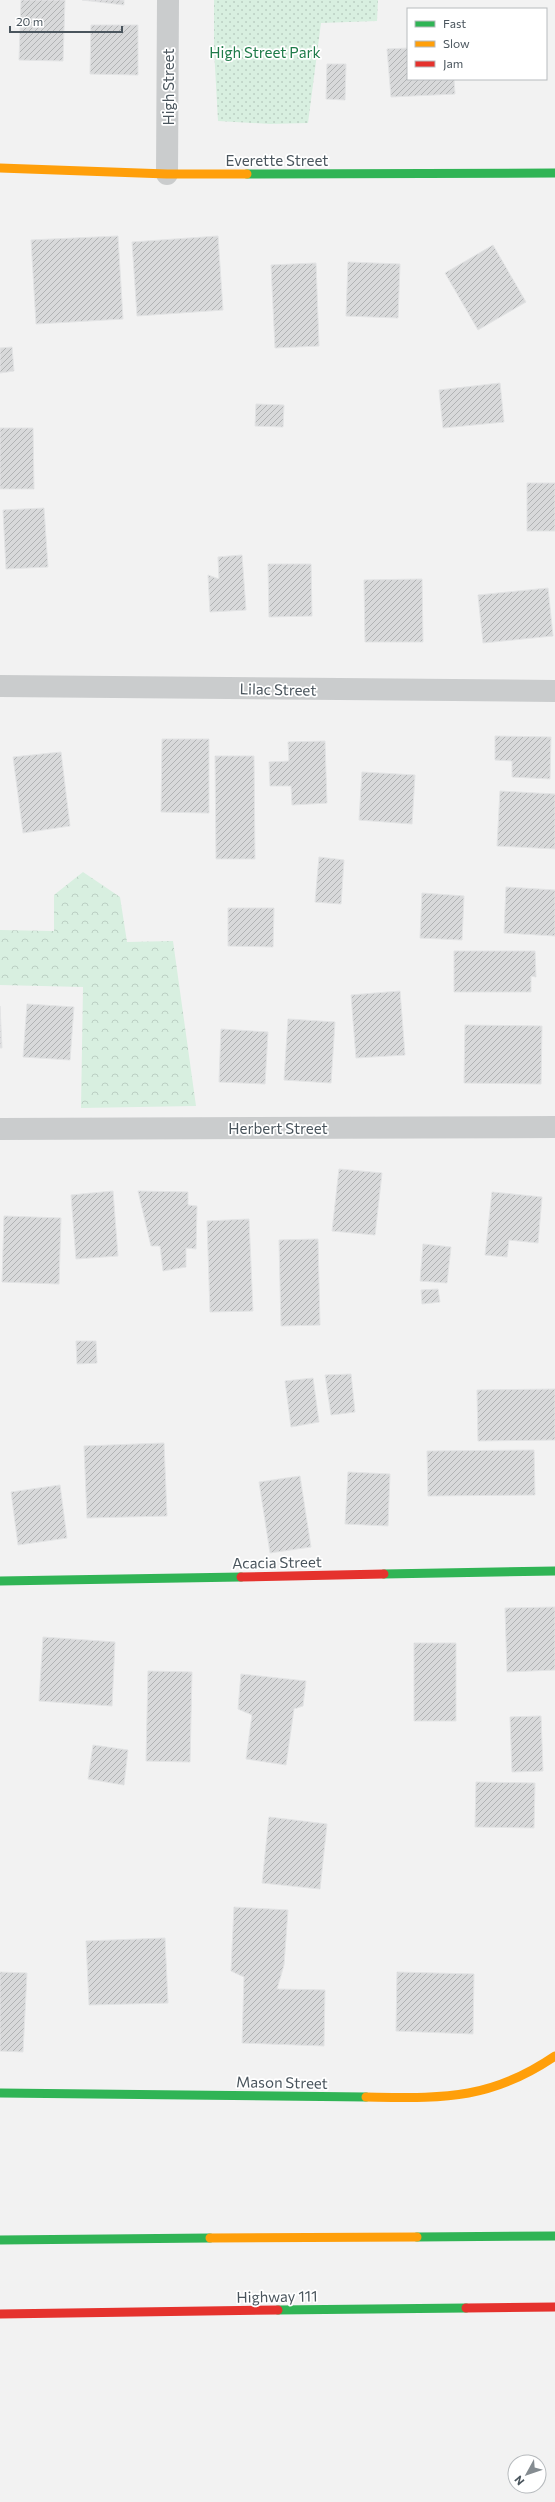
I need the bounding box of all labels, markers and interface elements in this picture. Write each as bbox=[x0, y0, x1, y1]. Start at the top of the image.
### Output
scale bar bbox=[10, 8, 122, 34]
legend bbox=[407, 8, 547, 80]
text: 20 m bbox=[16, 14, 43, 28]
text: Fast bbox=[443, 16, 466, 30]
text: Slow bbox=[443, 36, 470, 50]
park label: High Street Park bbox=[209, 43, 321, 61]
street label: High Street bbox=[159, 48, 177, 126]
text: Jam bbox=[443, 56, 463, 71]
street label: Everette Street bbox=[226, 151, 328, 169]
street label: Lilac Street bbox=[239, 679, 317, 699]
street label: Herbert Street bbox=[228, 1119, 328, 1137]
street label: Acacia Street bbox=[232, 1552, 322, 1572]
street label: Mason Street bbox=[236, 2072, 328, 2092]
street label: Highway 111 bbox=[236, 2286, 318, 2306]
north arrow bbox=[507, 2454, 547, 2494]
text: N bbox=[511, 2473, 527, 2488]

